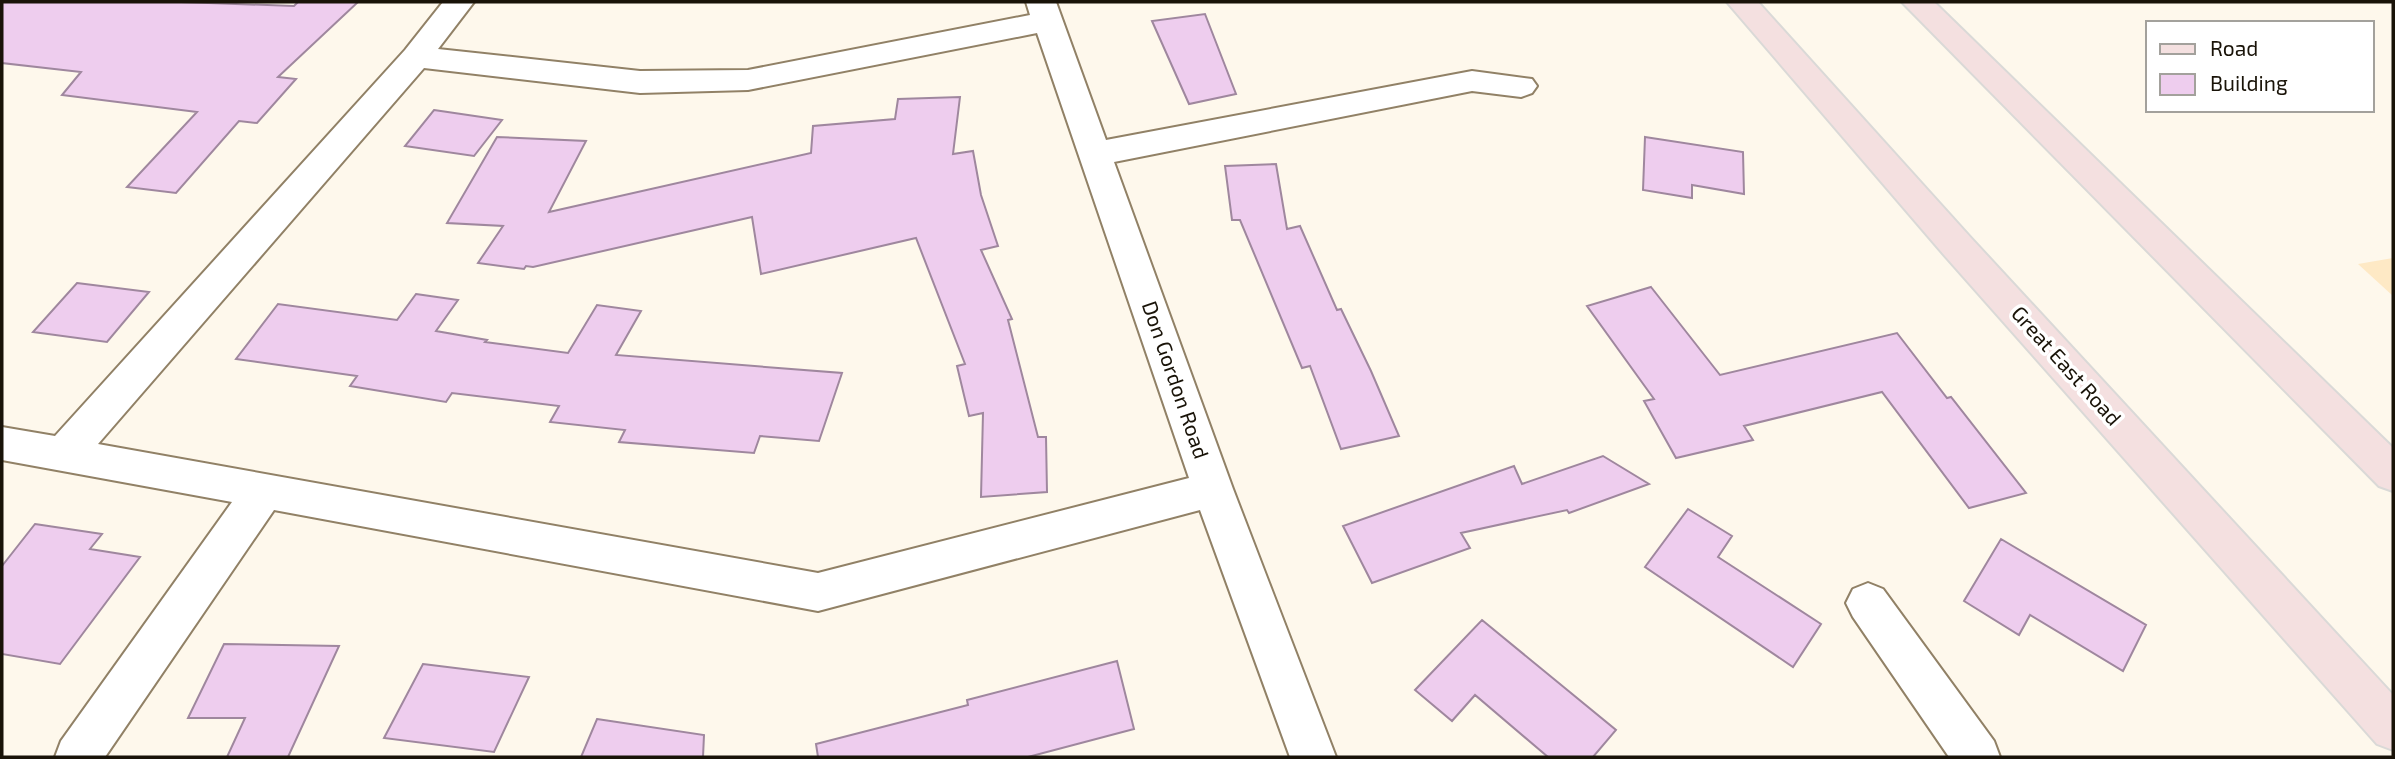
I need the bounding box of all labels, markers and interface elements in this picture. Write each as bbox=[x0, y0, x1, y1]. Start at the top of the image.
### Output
legend bbox=[2146, 21, 2374, 112]
text: Road bbox=[2210, 35, 2258, 60]
text: Building bbox=[2210, 70, 2288, 95]
street label: Don Gordon Road bbox=[1138, 297, 1215, 462]
street label: Great East Road bbox=[2007, 300, 2127, 430]

